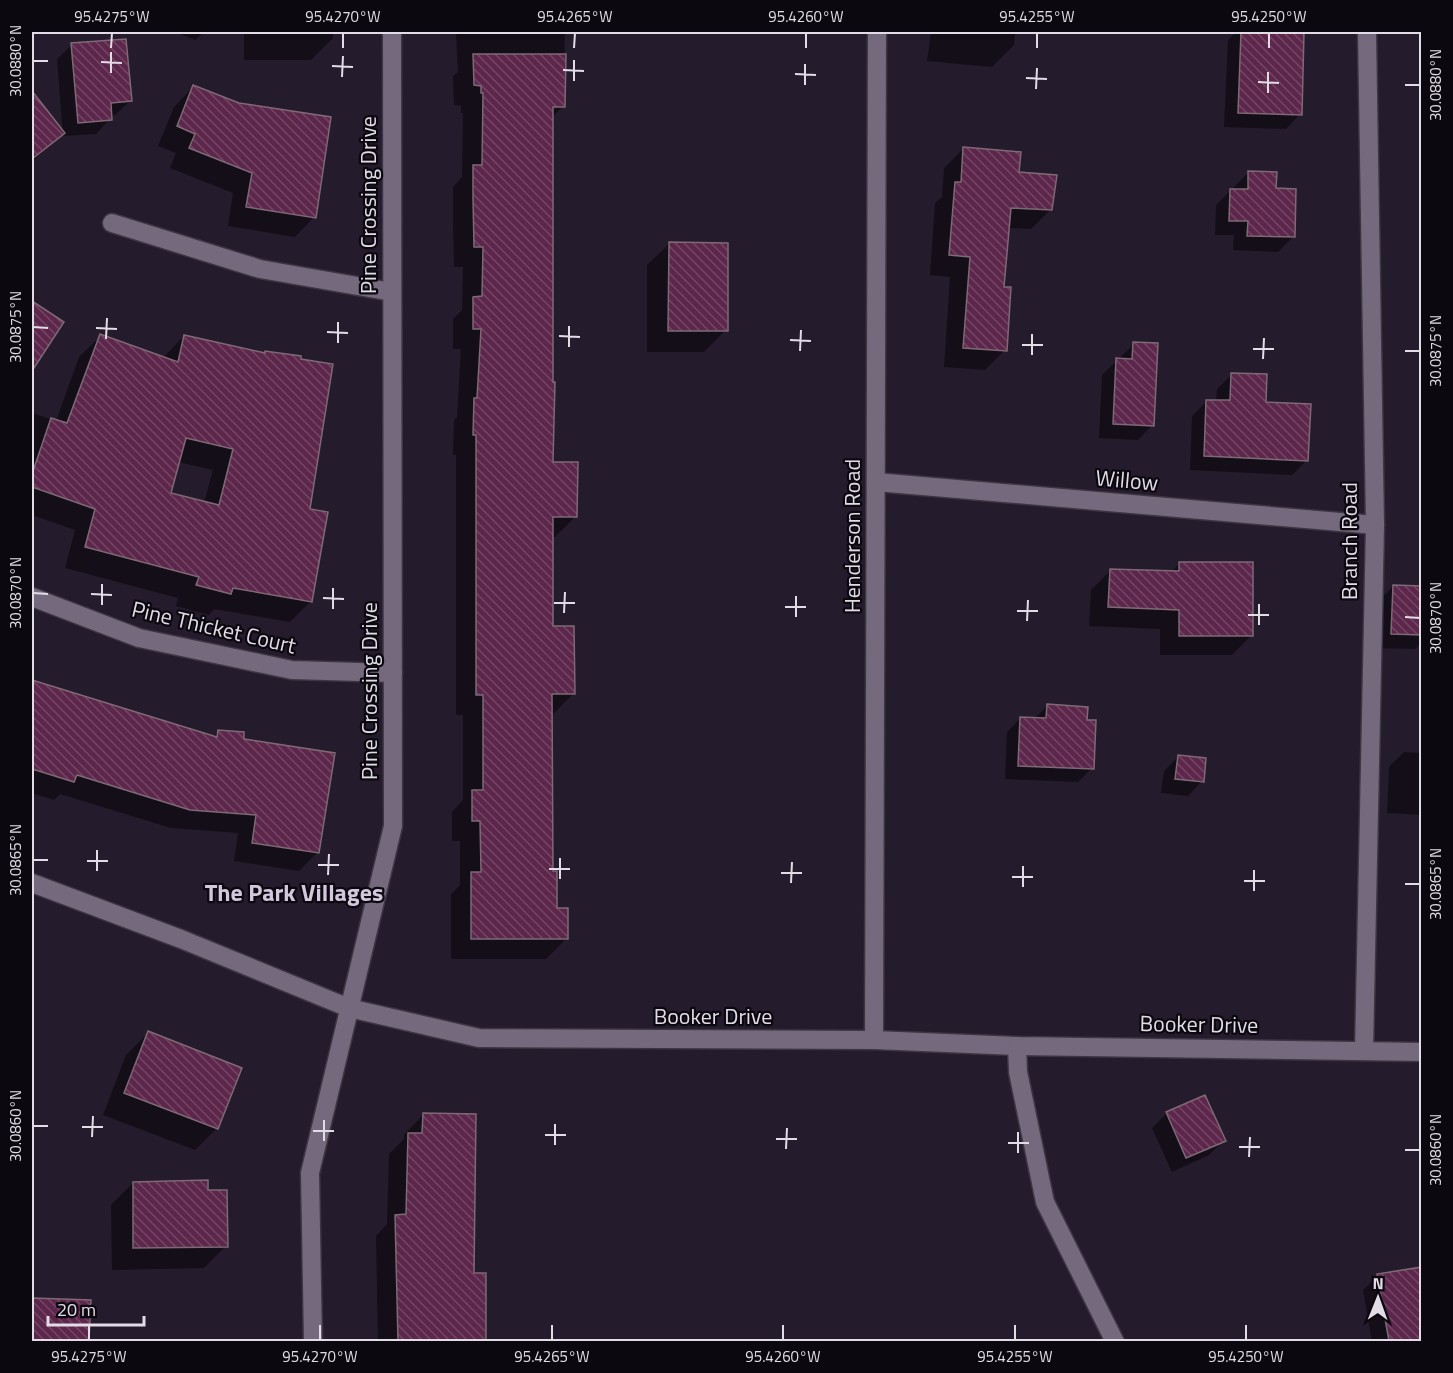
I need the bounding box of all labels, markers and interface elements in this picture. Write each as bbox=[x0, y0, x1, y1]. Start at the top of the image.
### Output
text: 95.4275°W bbox=[74, 5, 150, 28]
text: 95.4270°W bbox=[305, 5, 381, 28]
text: 95.4265°W bbox=[537, 5, 613, 28]
text: 95.4260°W bbox=[768, 5, 844, 28]
text: 95.4255°W bbox=[999, 5, 1075, 28]
text: 95.4250°W bbox=[1231, 5, 1307, 28]
text: 30.0880°N bbox=[4, 25, 27, 97]
text: 30.0880°N bbox=[1424, 49, 1447, 121]
street label: Pine Crossing Drive bbox=[351, 116, 385, 294]
text: 30.0875°N bbox=[4, 291, 27, 363]
text: 30.0875°N bbox=[1424, 315, 1447, 387]
street label: Henderson Road bbox=[835, 459, 869, 613]
street label: Willow bbox=[1094, 460, 1160, 500]
street label: Branch Road bbox=[1332, 482, 1366, 600]
text: 30.0870°N bbox=[4, 557, 27, 629]
text: 30.0870°N bbox=[1424, 582, 1447, 654]
street label: Pine Thicket Court bbox=[128, 592, 300, 662]
street label: Pine Crossing Drive bbox=[352, 602, 386, 780]
text: 30.0865°N bbox=[4, 824, 27, 896]
text: 30.0865°N bbox=[1424, 848, 1447, 920]
district label: The Park Villages bbox=[205, 874, 383, 910]
street label: Booker Drive bbox=[654, 999, 772, 1033]
street label: Booker Drive bbox=[1139, 1006, 1259, 1042]
text: 30.0860°N bbox=[4, 1090, 27, 1162]
text: 30.0860°N bbox=[1424, 1114, 1447, 1186]
north arrow bbox=[1348, 1268, 1408, 1328]
text: N bbox=[1373, 1271, 1384, 1295]
scale bar bbox=[48, 1289, 144, 1327]
text: 20 m bbox=[57, 1296, 96, 1323]
text: 95.4275°W bbox=[51, 1345, 127, 1368]
text: 95.4270°W bbox=[282, 1345, 358, 1368]
text: 95.4265°W bbox=[514, 1345, 590, 1368]
text: 95.4260°W bbox=[745, 1345, 821, 1368]
text: 95.4255°W bbox=[977, 1345, 1053, 1368]
text: 95.4250°W bbox=[1208, 1345, 1284, 1368]

